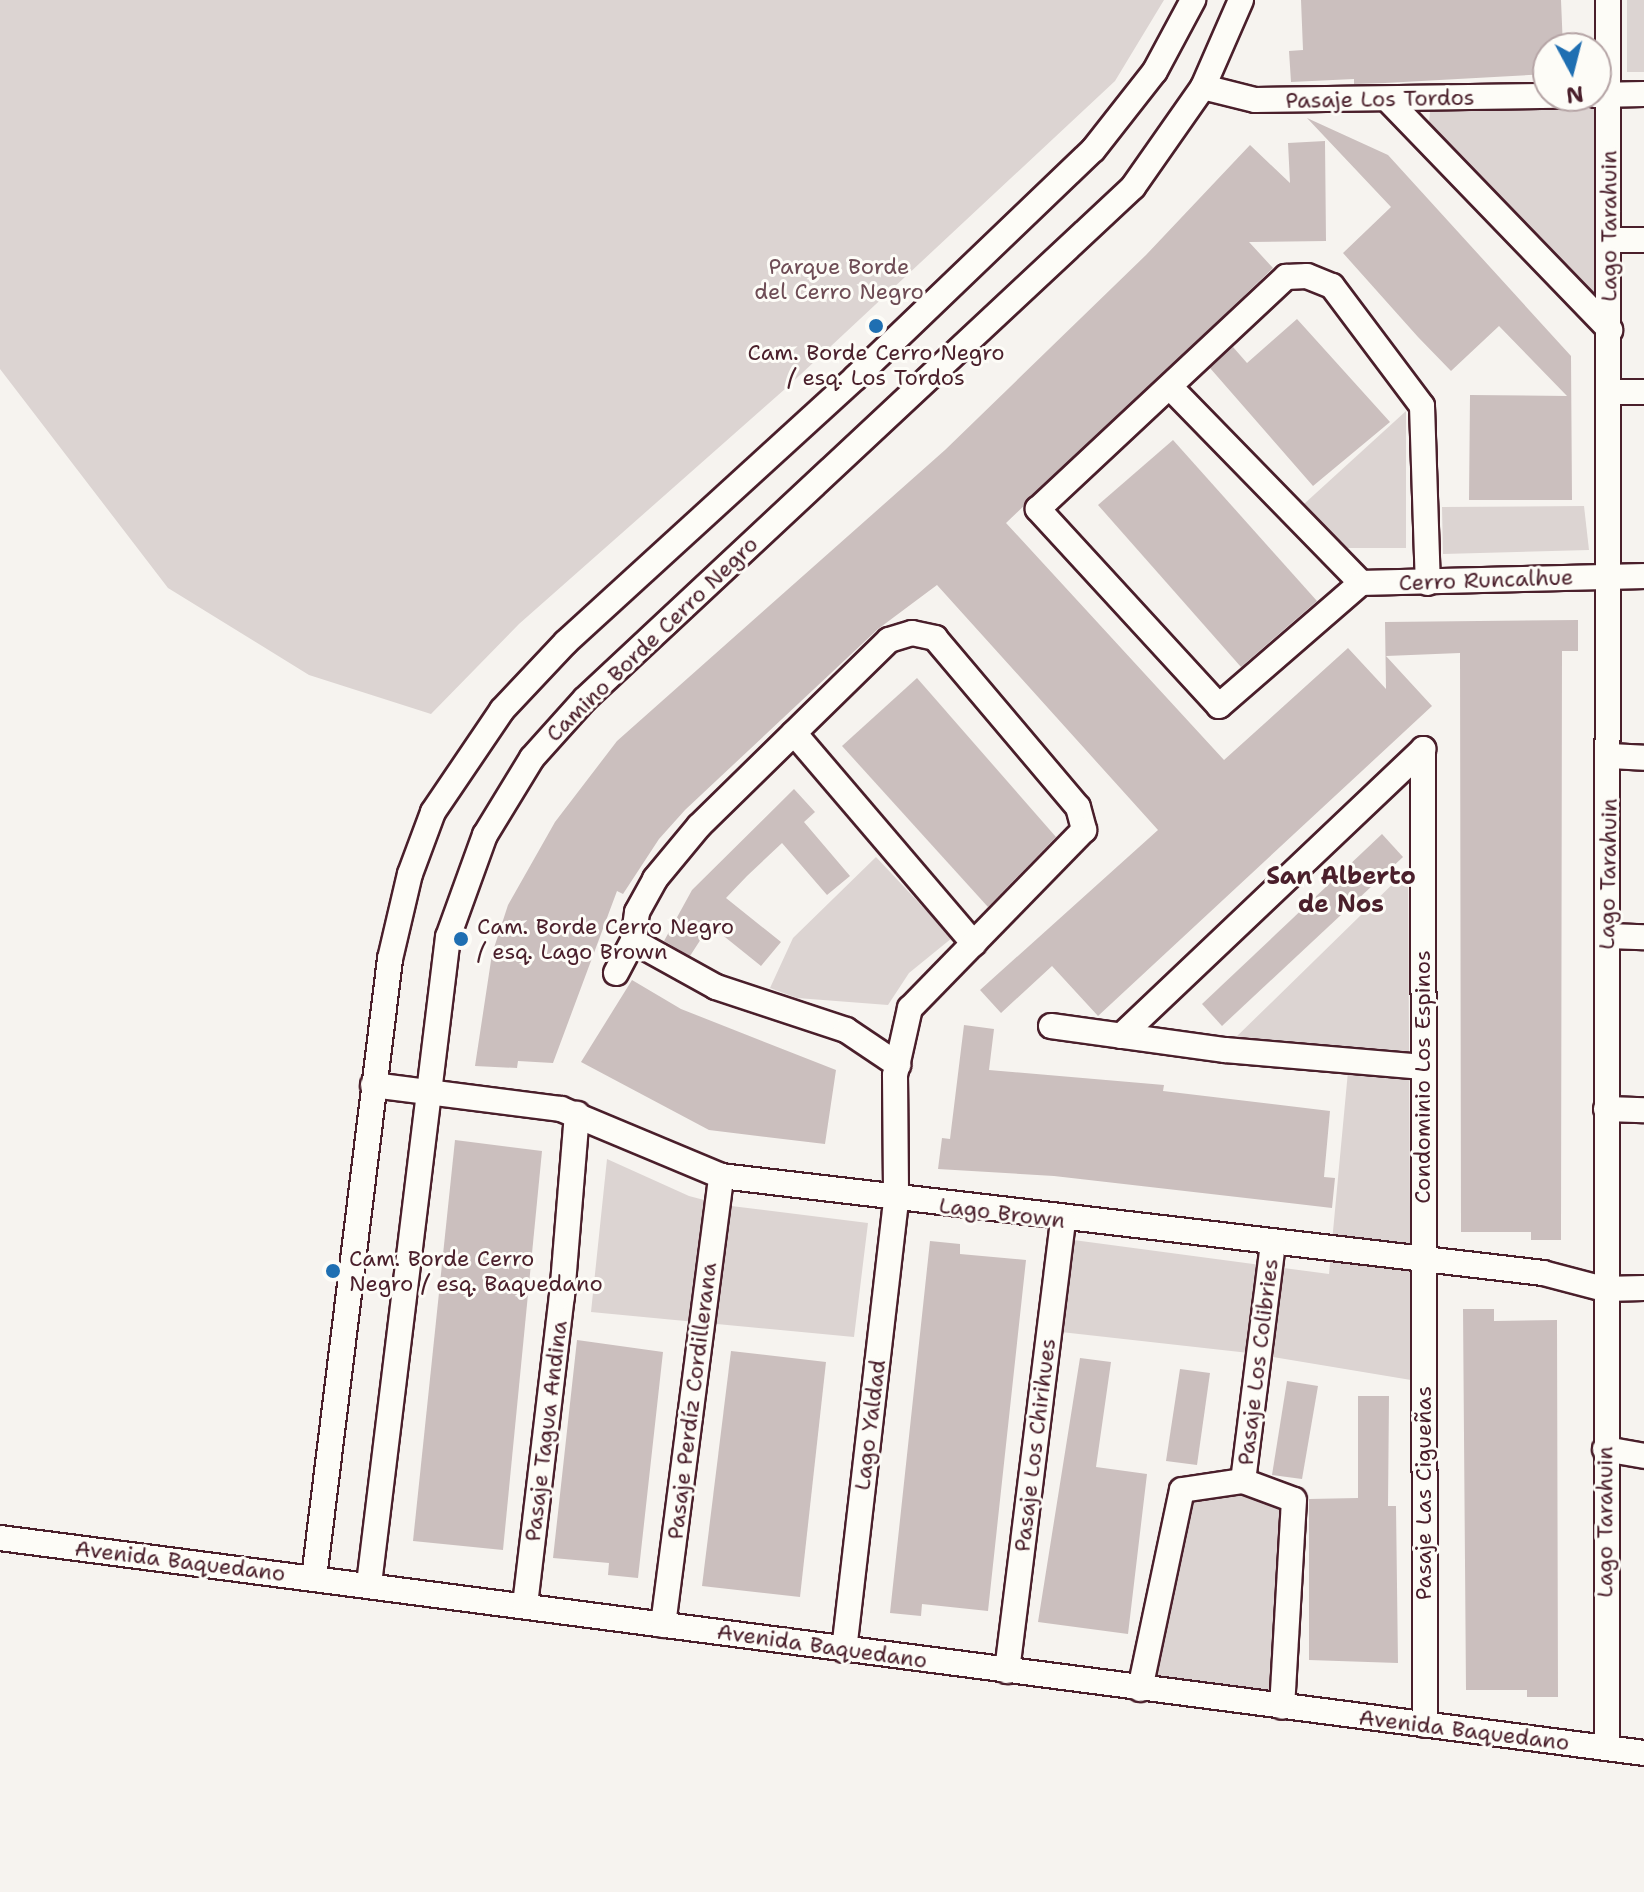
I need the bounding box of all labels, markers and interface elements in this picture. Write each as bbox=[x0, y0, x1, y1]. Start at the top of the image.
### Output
north arrow bbox=[1532, 32, 1612, 112]
text: N bbox=[1564, 79, 1585, 110]
street label: Pasaje Los Tordos bbox=[1285, 84, 1475, 114]
street label: Lago Tarahuin bbox=[1596, 150, 1622, 302]
park label: Parque Borde del Cerro Negro bbox=[754, 253, 924, 304]
marker: Cam. Borde Cerro Negro / esq. Los Tordos bbox=[867, 317, 885, 335]
place label: Cam. Borde Cerro Negro / esq. Los Tordos bbox=[747, 339, 1005, 390]
street label: Camino Borde Cerro Negro bbox=[541, 531, 763, 747]
street label: Cerro Runcalhue bbox=[1398, 564, 1574, 596]
street label: Lago Tarahuin bbox=[1593, 798, 1623, 950]
district label: San Alberto de Nos bbox=[1266, 863, 1416, 919]
place label: Cam. Borde Cerro Negro / esq. Lago Brown bbox=[477, 913, 734, 964]
marker: Cam. Borde Cerro Negro / esq. Lago Brown bbox=[452, 930, 470, 948]
street label: Condominio Los Espinos bbox=[1410, 950, 1436, 1204]
street label: Lago Brown bbox=[937, 1192, 1067, 1234]
place label: Cam. Borde Cerro Negro / esq. Baquedano bbox=[349, 1245, 603, 1296]
street label: Pasaje Los Colibries bbox=[1232, 1257, 1284, 1467]
street label: Pasaje Perdíz Cordillerana bbox=[662, 1261, 722, 1541]
marker: Cam. Borde Cerro Negro / esq. Baquedano bbox=[324, 1262, 342, 1280]
street label: Pasaje Tagua Andina bbox=[519, 1319, 573, 1543]
street label: Pasaje Los Chirihues bbox=[1009, 1337, 1061, 1553]
street label: Lago Yaldad bbox=[849, 1358, 891, 1492]
street label: Pasaje Las Cigueñas bbox=[1411, 1386, 1437, 1600]
street label: Lago Tarahuin bbox=[1592, 1446, 1618, 1598]
street label: Avenida Baquedano bbox=[73, 1535, 287, 1587]
street label: Avenida Baquedano bbox=[715, 1618, 929, 1674]
street label: Avenida Baquedano bbox=[1357, 1704, 1571, 1756]

